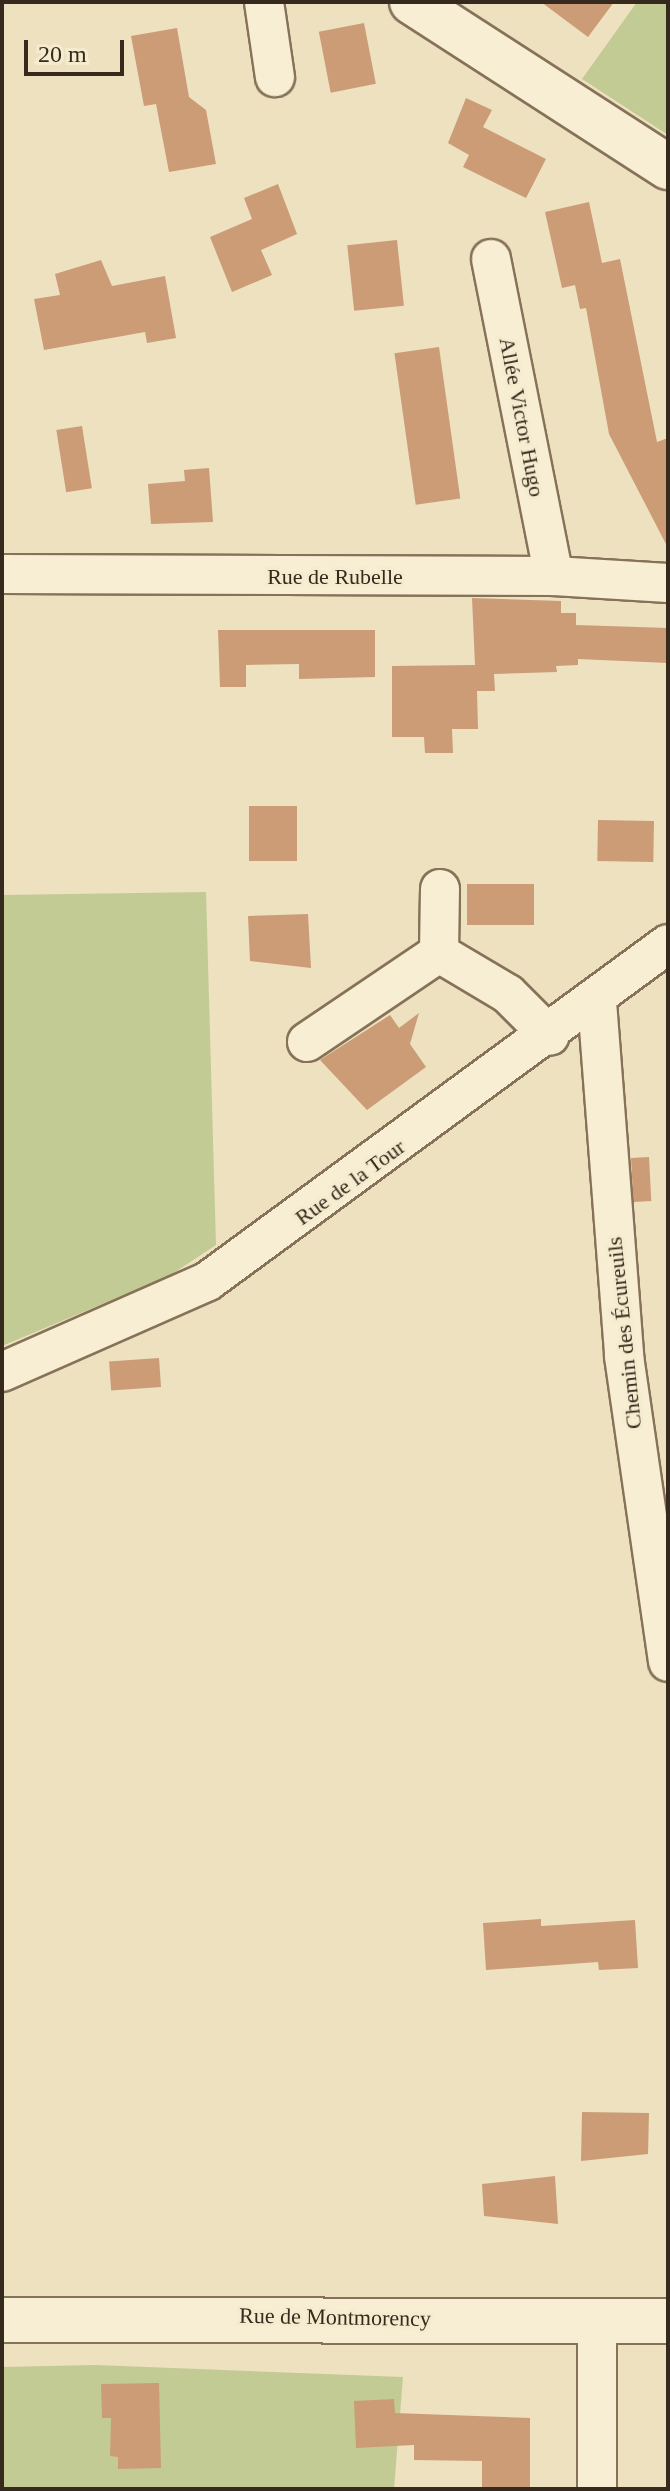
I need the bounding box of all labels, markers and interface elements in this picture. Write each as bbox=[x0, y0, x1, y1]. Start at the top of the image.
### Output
scale bar bbox=[28, 24, 128, 74]
text: 20 m bbox=[38, 41, 87, 67]
street label: Allée Victor Hugo bbox=[494, 335, 550, 499]
street label: Rue de Rubelle bbox=[267, 564, 403, 590]
street label: Rue de la Tour bbox=[290, 1133, 410, 1231]
street label: Chemin des Écureuils bbox=[601, 1236, 647, 1430]
street label: Rue de Montmorency bbox=[239, 2302, 431, 2332]

